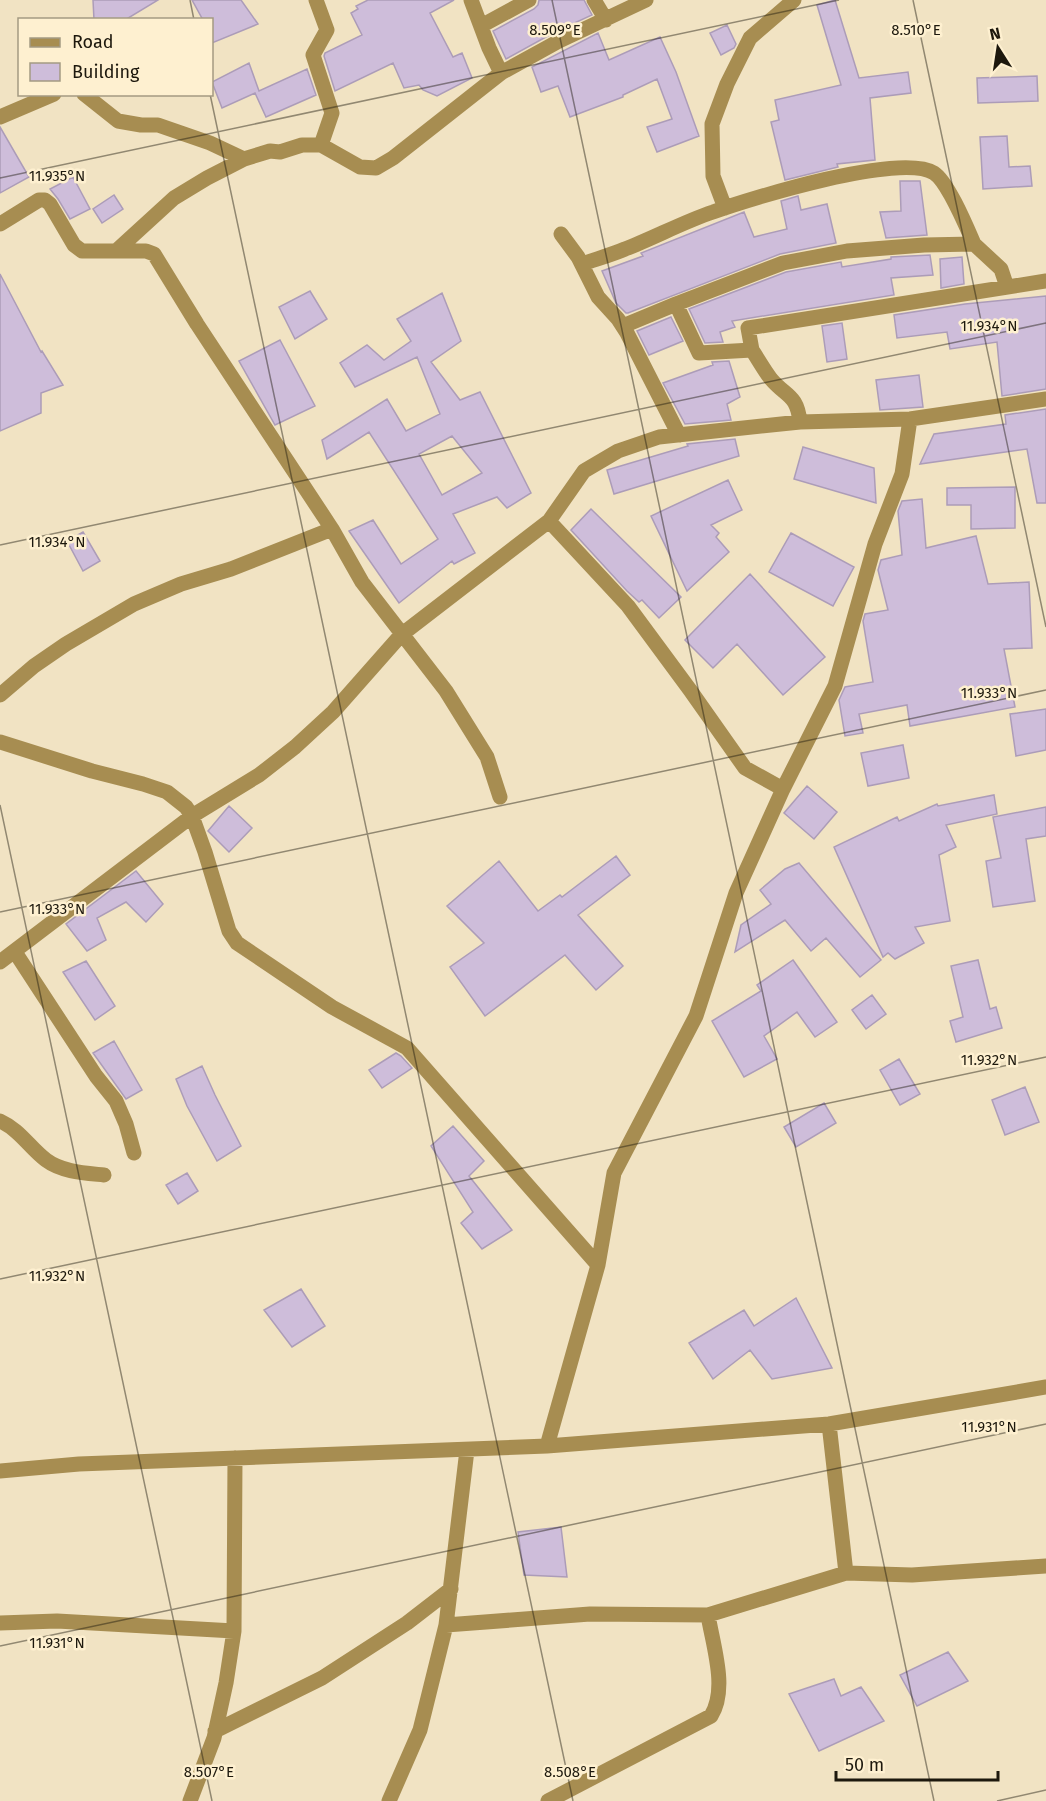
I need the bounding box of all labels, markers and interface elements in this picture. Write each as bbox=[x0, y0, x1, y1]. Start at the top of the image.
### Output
legend bbox=[18, 18, 213, 96]
north arrow bbox=[968, 18, 1028, 78]
text: 8.509°E bbox=[529, 21, 581, 39]
text: 8.510°E bbox=[891, 21, 941, 39]
text: N bbox=[988, 23, 1002, 44]
text: Road bbox=[72, 31, 114, 53]
text: Building bbox=[72, 61, 140, 83]
text: 11.935°N bbox=[29, 167, 85, 185]
text: 11.934°N bbox=[960, 317, 1018, 335]
text: 11.934°N bbox=[28, 533, 86, 551]
text: 11.933°N bbox=[961, 684, 1017, 702]
text: 11.933°N bbox=[29, 900, 85, 918]
text: 11.932°N bbox=[961, 1051, 1017, 1069]
text: 11.932°N bbox=[29, 1267, 85, 1285]
text: 11.931°N bbox=[961, 1418, 1017, 1436]
text: 11.931°N bbox=[29, 1634, 85, 1652]
scale bar bbox=[836, 1744, 998, 1782]
text: 50 m bbox=[845, 1754, 884, 1776]
text: 8.507°E bbox=[184, 1763, 234, 1781]
text: 8.508°E bbox=[544, 1763, 596, 1781]

